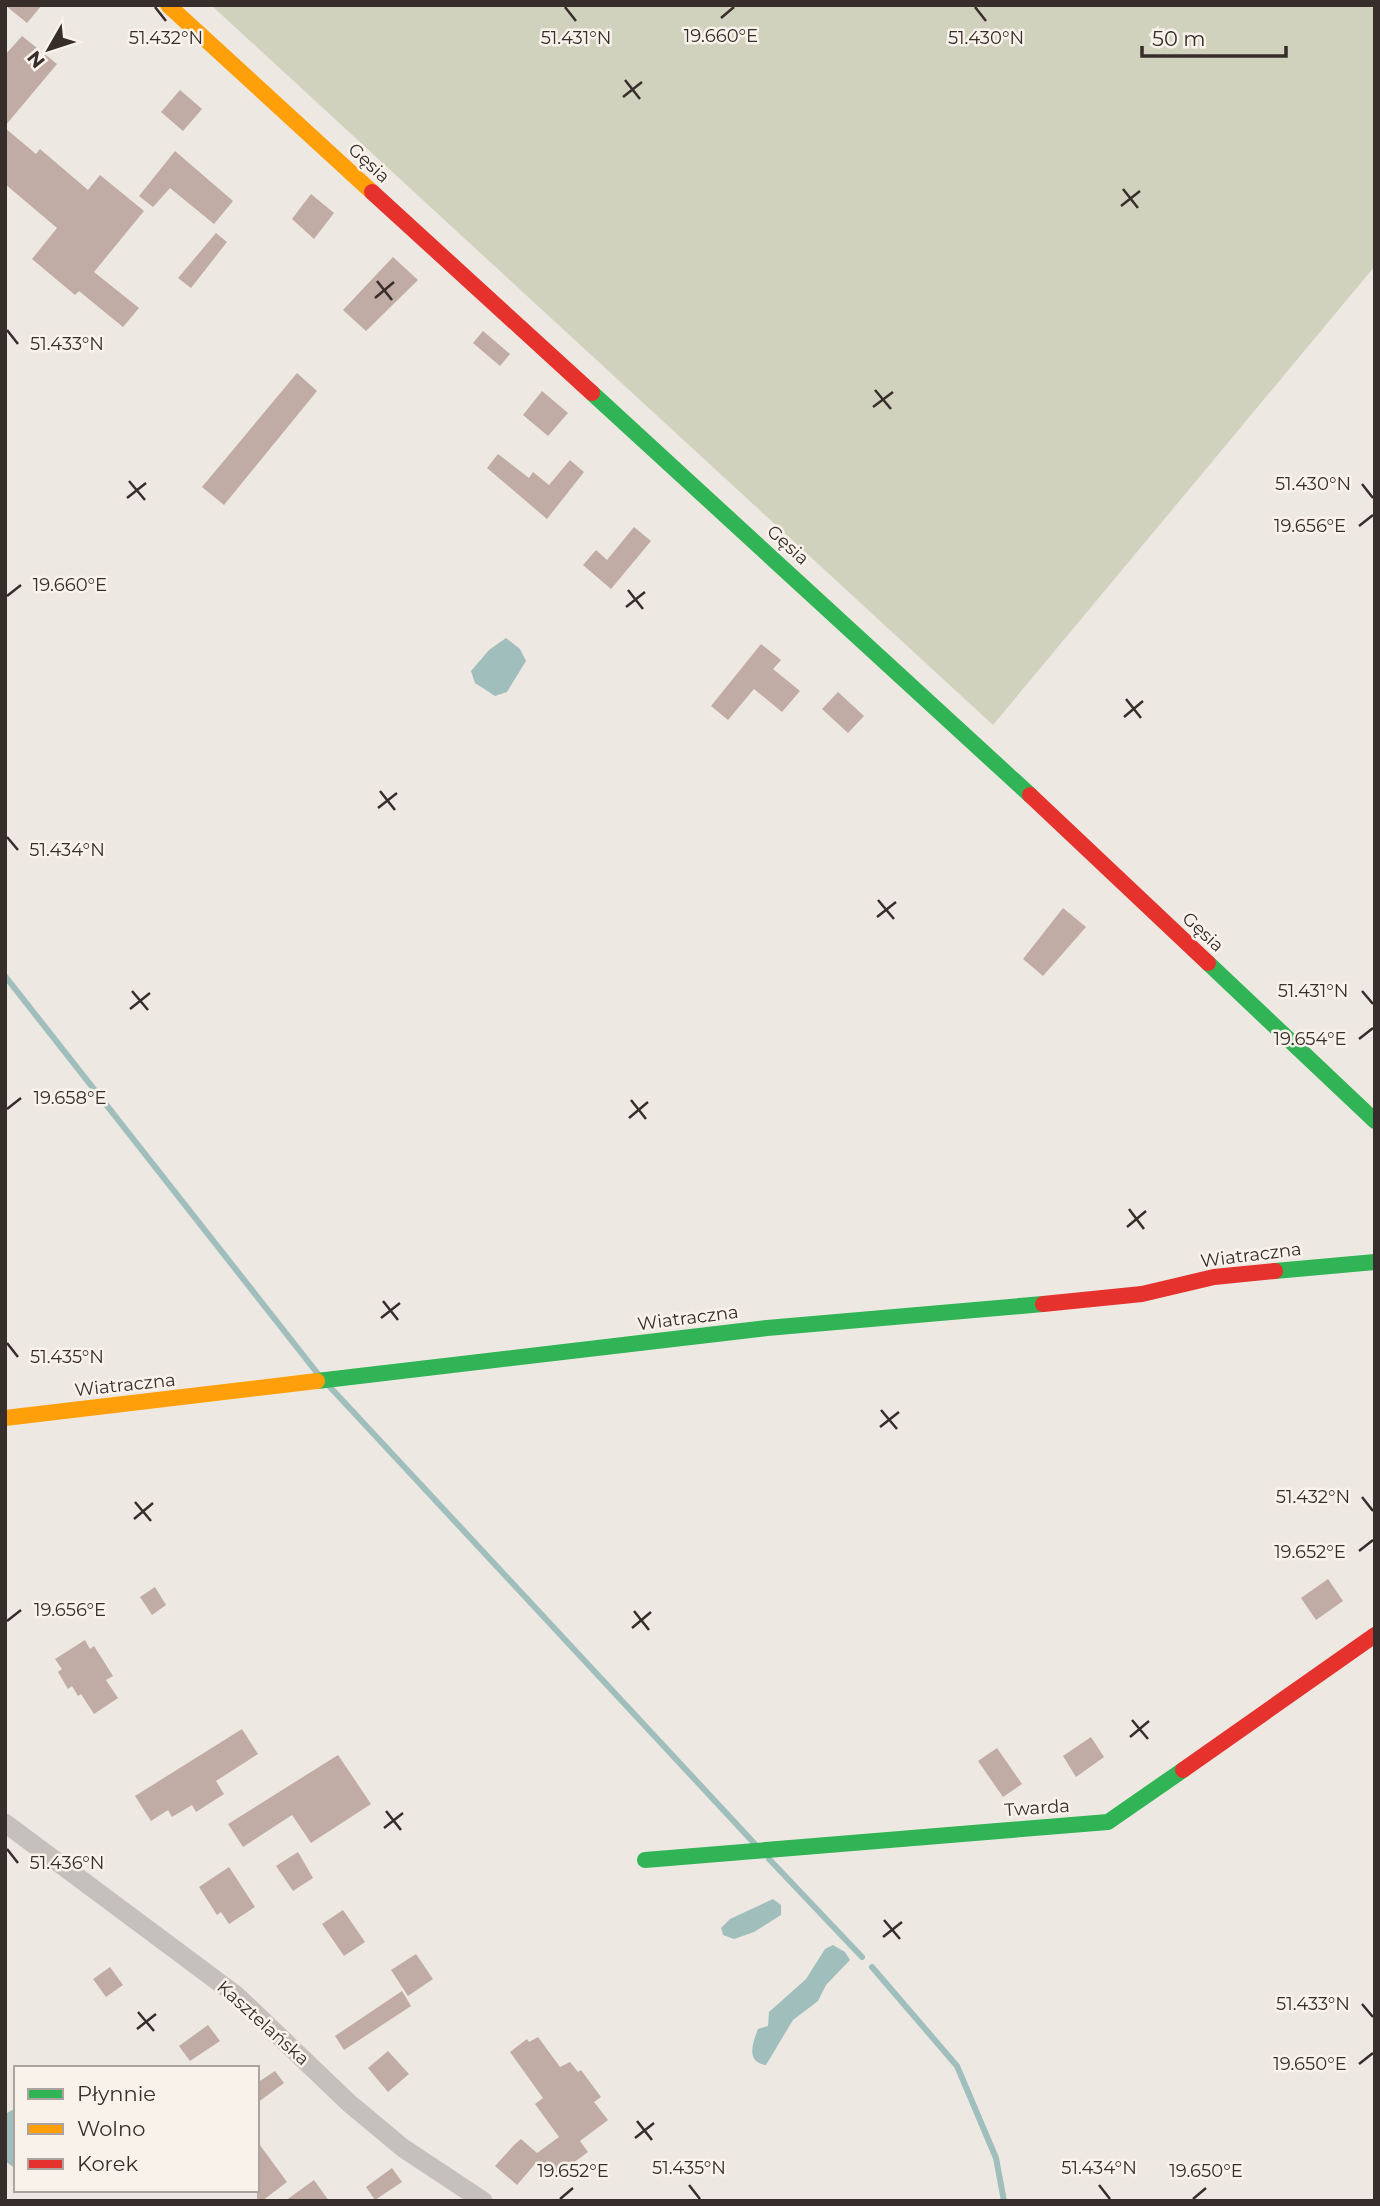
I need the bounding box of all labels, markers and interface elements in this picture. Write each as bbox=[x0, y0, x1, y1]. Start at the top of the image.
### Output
north arrow bbox=[14, 14, 84, 84]
scale bar bbox=[1142, 14, 1286, 58]
text: 19.660°E bbox=[684, 25, 758, 47]
text: 50 m bbox=[1152, 26, 1206, 51]
text: 51.432°N bbox=[129, 27, 203, 49]
text: 51.431°N bbox=[541, 27, 611, 49]
text: 51.430°N bbox=[948, 27, 1024, 49]
text: N bbox=[22, 46, 50, 73]
street label: Gęsia bbox=[344, 138, 394, 188]
text: 51.433°N bbox=[30, 333, 104, 355]
text: 51.430°N bbox=[1275, 473, 1351, 495]
text: 19.656°E bbox=[1274, 515, 1346, 537]
street label: Gęsia bbox=[762, 520, 814, 570]
text: 19.660°E bbox=[33, 574, 107, 596]
text: 51.434°N bbox=[29, 839, 105, 861]
street label: Gęsia bbox=[1178, 907, 1228, 957]
text: 51.431°N bbox=[1278, 980, 1348, 1002]
text: 19.654°E bbox=[1274, 1028, 1346, 1050]
text: 19.658°E bbox=[33, 1087, 107, 1109]
street label: Wiatraczna bbox=[1199, 1238, 1303, 1272]
street label: Wiatraczna bbox=[636, 1301, 740, 1335]
text: 51.435°N bbox=[30, 1346, 104, 1368]
street label: Wiatraczna bbox=[73, 1369, 177, 1401]
text: 51.432°N bbox=[1276, 1486, 1350, 1508]
text: 19.652°E bbox=[1274, 1541, 1346, 1563]
text: 19.656°E bbox=[34, 1599, 106, 1621]
street label: Twarda bbox=[1003, 1795, 1071, 1821]
text: 51.436°N bbox=[30, 1852, 104, 1874]
street label: Kasztelańska bbox=[212, 1976, 314, 2070]
text: 51.433°N bbox=[1276, 1993, 1350, 2015]
text: 19.650°E bbox=[1273, 2053, 1347, 2075]
legend bbox=[14, 2066, 259, 2192]
text: Płynnie bbox=[77, 2081, 156, 2106]
text: Wolno bbox=[77, 2116, 145, 2141]
text: Korek bbox=[77, 2151, 138, 2176]
text: 51.435°N bbox=[652, 2157, 726, 2179]
text: 51.434°N bbox=[1061, 2157, 1137, 2179]
text: 19.652°E bbox=[537, 2160, 609, 2182]
text: 19.650°E bbox=[1169, 2160, 1243, 2182]

